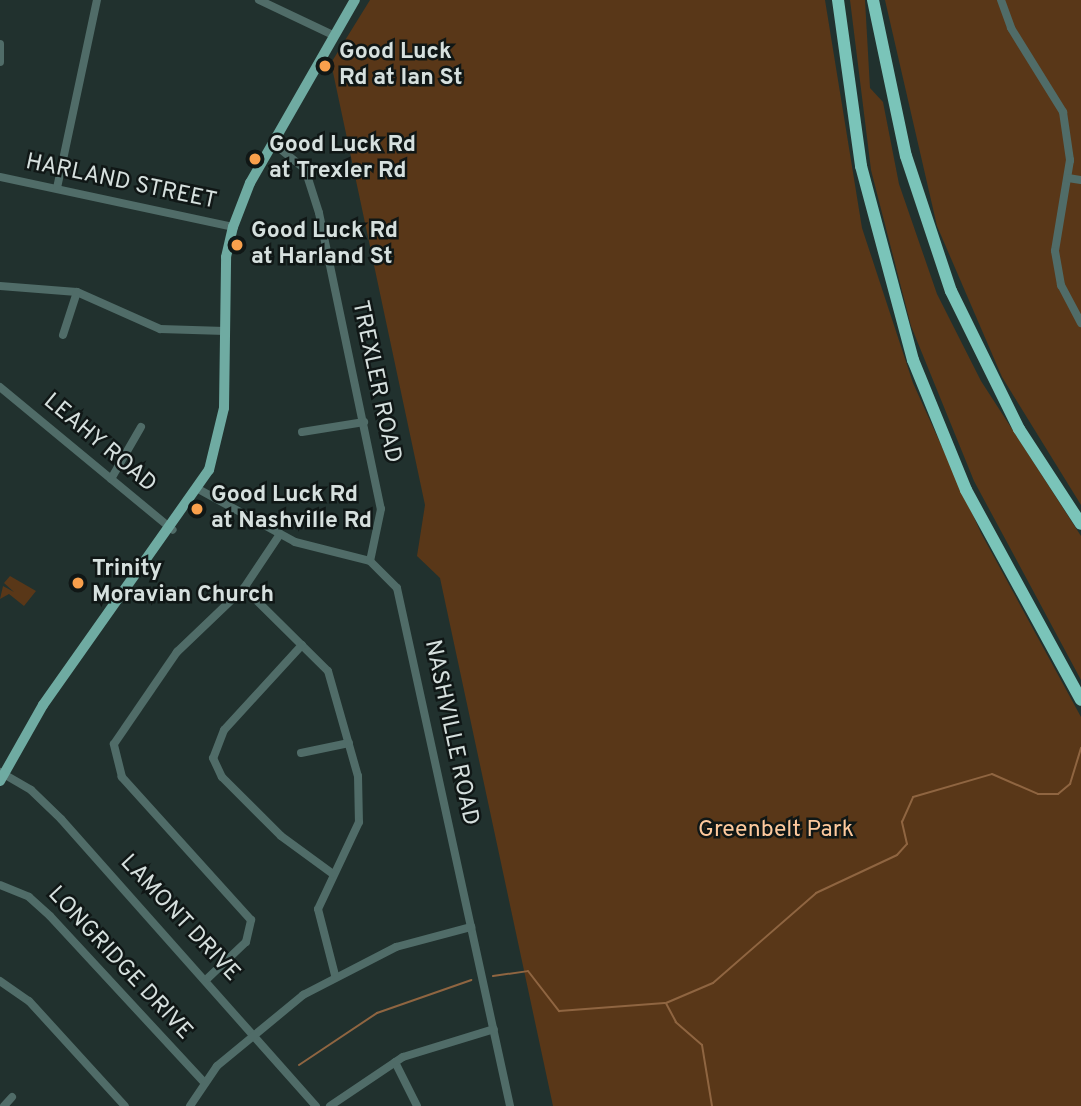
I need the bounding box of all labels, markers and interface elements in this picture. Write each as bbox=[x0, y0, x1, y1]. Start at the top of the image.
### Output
place label: Good Luck Rd at Ian St bbox=[339, 39, 462, 93]
marker: Good Luck Rd at Ian St bbox=[317, 58, 333, 74]
place label: Good Luck Rd at Trexler Rd bbox=[269, 132, 416, 186]
street label: HARLAND STREET bbox=[23, 149, 219, 217]
marker: Good Luck Rd at Trexler Rd bbox=[247, 151, 263, 167]
place label: Good Luck Rd at Harland St bbox=[251, 218, 398, 272]
marker: Good Luck Rd at Harland St bbox=[229, 237, 245, 253]
street label: TREXLER ROAD bbox=[344, 298, 406, 466]
street label: LEAHY ROAD bbox=[37, 389, 161, 499]
place label: Good Luck Rd at Nashville Rd bbox=[211, 482, 372, 536]
marker: Good Luck Rd at Nashville Rd bbox=[189, 501, 205, 517]
place label: Trinity Moravian Church bbox=[92, 556, 274, 610]
marker: Trinity Moravian Church bbox=[70, 575, 86, 591]
street label: NASHVILLE ROAD bbox=[417, 638, 483, 828]
park label: Greenbelt Park bbox=[698, 817, 854, 845]
street label: LAMONT DRIVE bbox=[113, 850, 245, 988]
street label: LONGRIDGE DRIVE bbox=[41, 882, 197, 1046]

